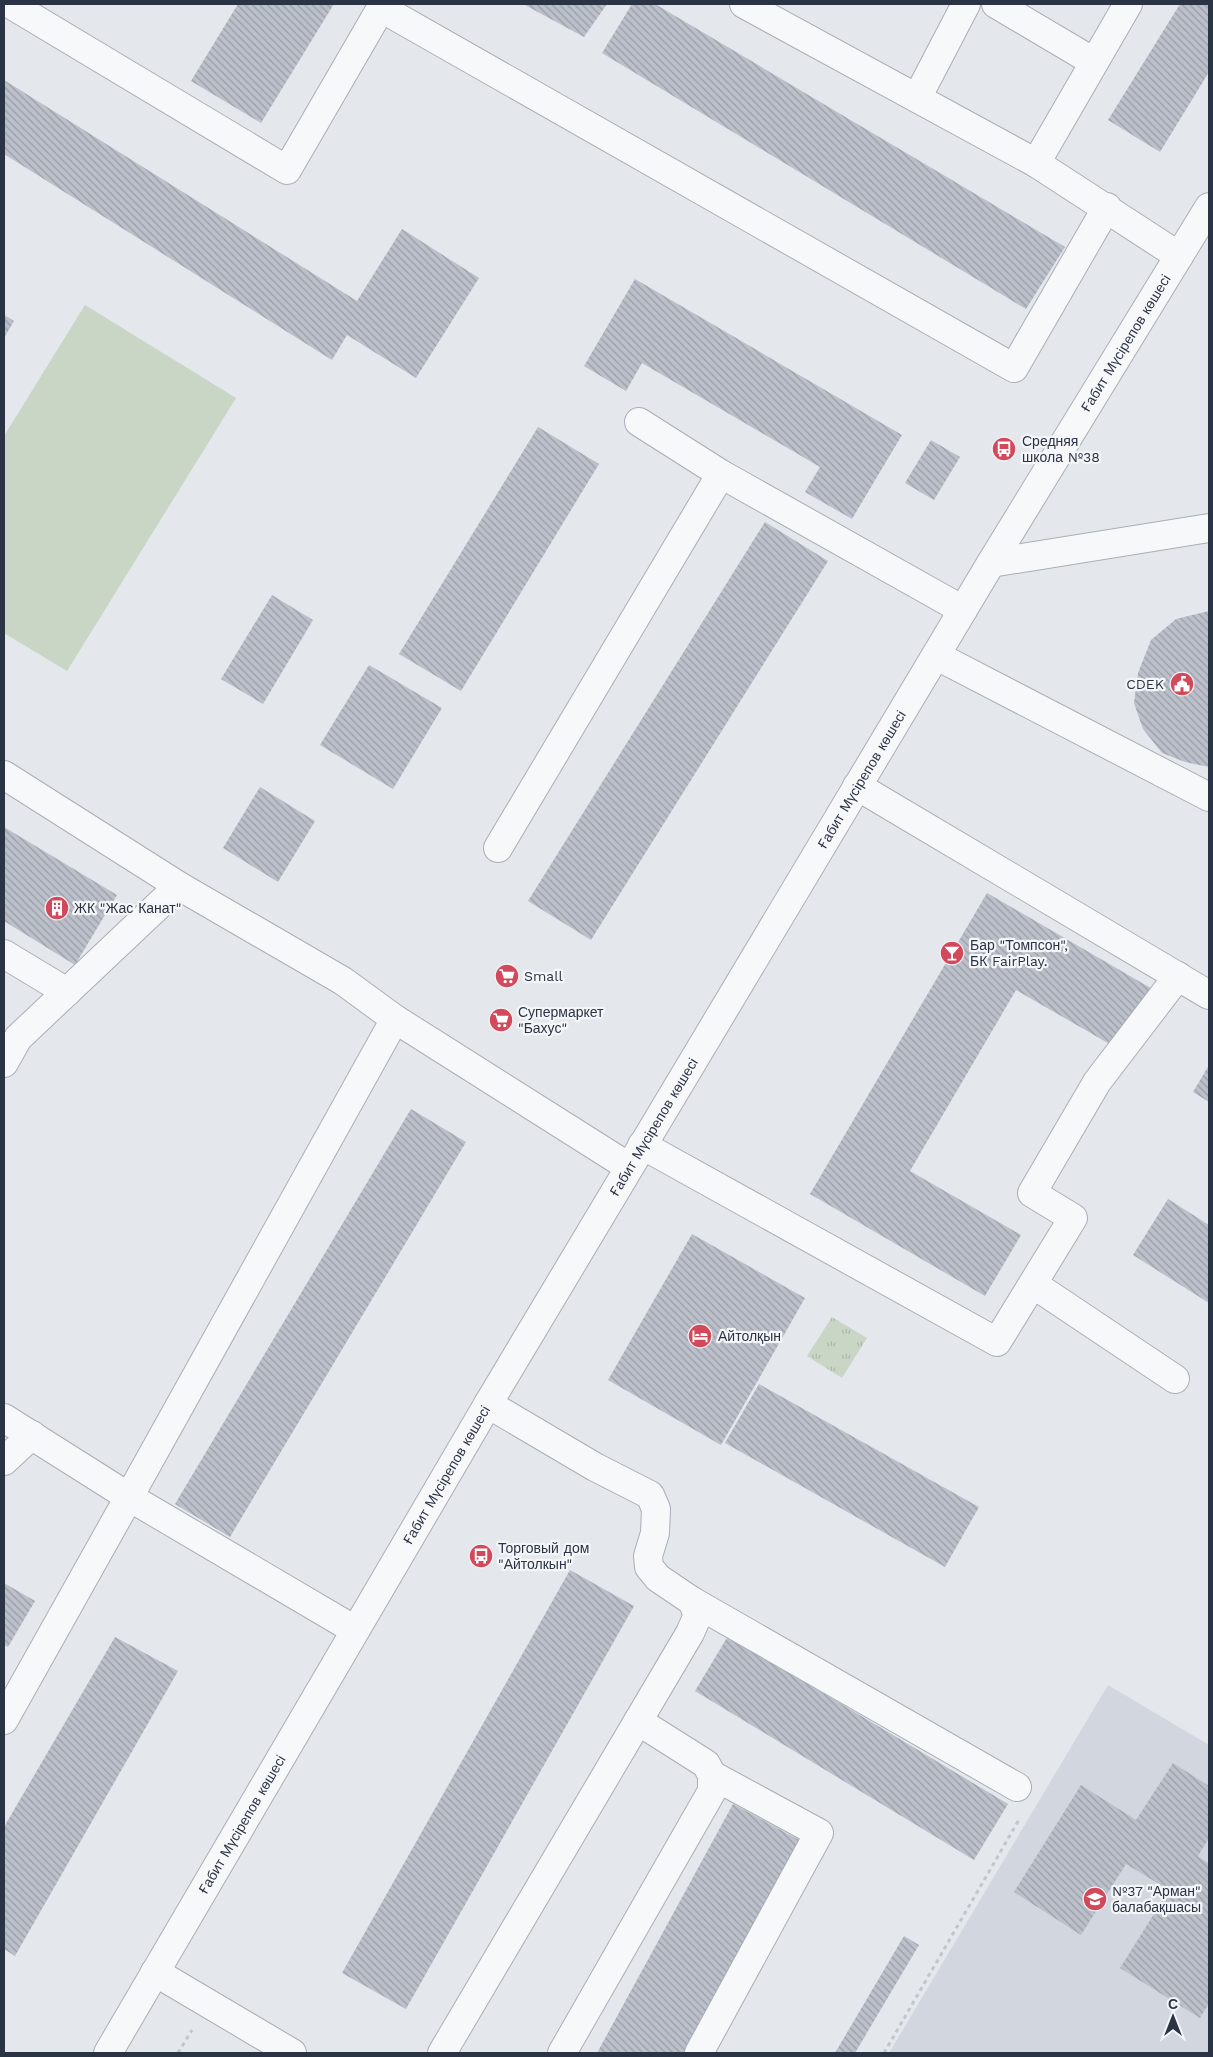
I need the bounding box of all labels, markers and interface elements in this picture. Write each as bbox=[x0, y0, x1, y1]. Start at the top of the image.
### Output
street label: Ғабит Мүсірепов көшесі bbox=[1078, 272, 1174, 414]
place label: Средняя школа №38 bbox=[1022, 433, 1100, 465]
bus stop icon: Средняя школа №38 bbox=[991, 436, 1017, 462]
public building icon: CDEK bbox=[1169, 671, 1195, 697]
place label: CDEK bbox=[1126, 676, 1164, 692]
street label: Ғабит Мүсірепов көшесі bbox=[814, 708, 909, 851]
building icon: ЖК "Жас Канат" bbox=[44, 895, 70, 921]
place label: ЖК "Жас Канат" bbox=[74, 900, 181, 916]
place label: Бар "Томпсон", БК FairPlay. bbox=[970, 937, 1068, 969]
bar icon: Бар "Томпсон", БК FairPlay. bbox=[939, 940, 965, 966]
supermarket icon: Small bbox=[494, 963, 520, 989]
place label: Small bbox=[524, 968, 563, 984]
place label: Супермаркет "Бахус" bbox=[518, 1004, 604, 1036]
supermarket icon: Супермаркет "Бахус" bbox=[488, 1007, 514, 1033]
street label: Ғабит Мүсірепов көшесі bbox=[606, 1055, 701, 1199]
hotel icon: Айтолқын bbox=[687, 1323, 713, 1349]
place label: Айтолқын bbox=[718, 1328, 781, 1344]
street label: Ғабит Мүсірепов көшесі bbox=[400, 1403, 493, 1547]
place label: Торговый дом "Айтолкын" bbox=[498, 1540, 589, 1572]
bus stop icon: Торговый дом "Айтолкын" bbox=[468, 1543, 494, 1569]
street label: Ғабит Мүсірепов көшесі bbox=[195, 1752, 289, 1896]
place label: №37 "Арман" балабақшасы bbox=[1112, 1883, 1201, 1915]
school or university icon: №37 "Арман" балабақшасы bbox=[1082, 1886, 1108, 1912]
north arrow bbox=[1148, 1992, 1198, 2042]
text: С bbox=[1168, 1996, 1178, 2012]

